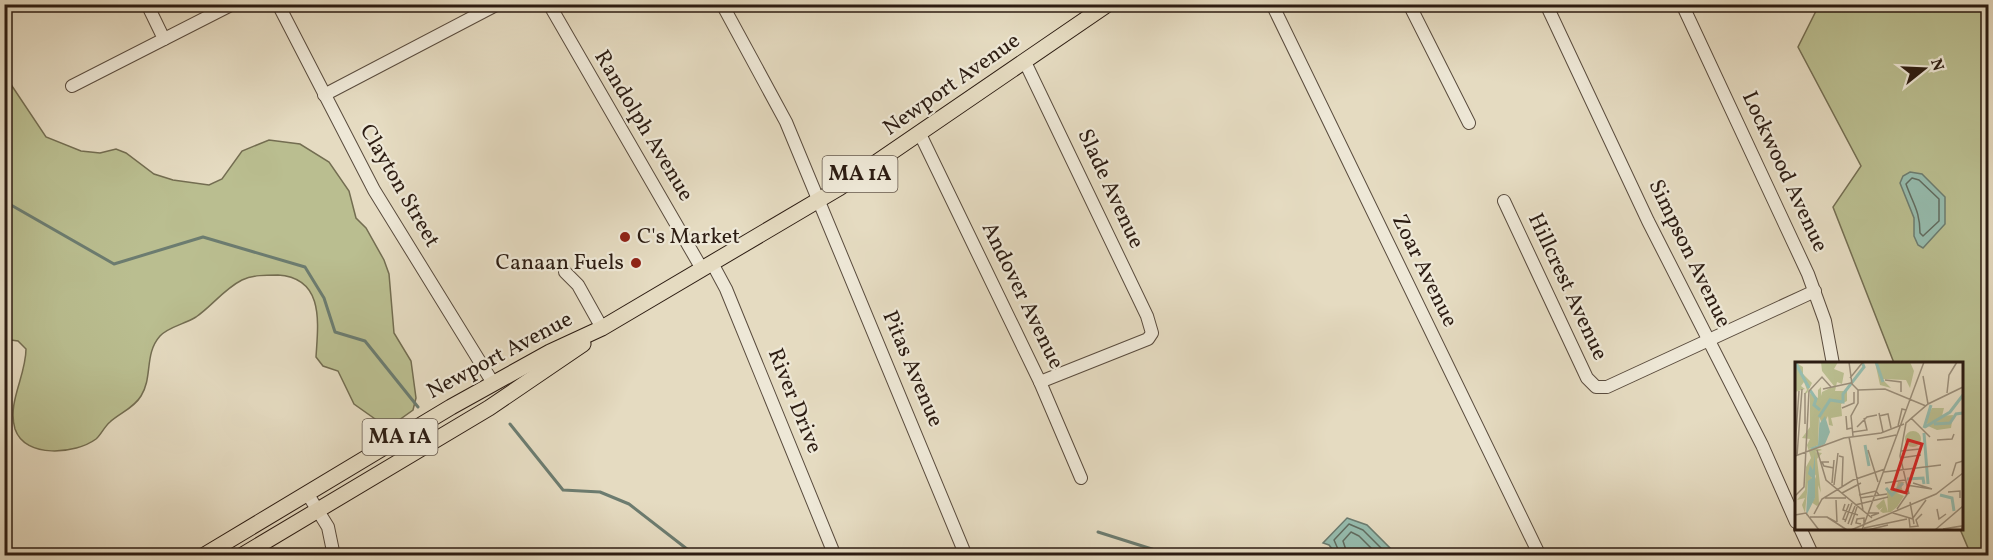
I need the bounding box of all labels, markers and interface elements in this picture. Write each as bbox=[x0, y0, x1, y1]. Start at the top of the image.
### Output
street label: Newport Avenue bbox=[877, 26, 1027, 144]
north arrow bbox=[1894, 39, 1954, 99]
street label: Randolph Avenue bbox=[586, 45, 700, 207]
text: N bbox=[1924, 56, 1949, 74]
street label: Lockwood Avenue bbox=[1733, 86, 1835, 258]
street label: Clayton Street bbox=[351, 119, 447, 254]
street label: Slade Avenue bbox=[1069, 124, 1151, 254]
road number: MA 1A bbox=[822, 156, 898, 192]
street label: Simpson Avenue bbox=[1640, 175, 1738, 333]
street label: Hillcrest Avenue bbox=[1519, 208, 1615, 366]
street label: Zoar Avenue bbox=[1383, 209, 1465, 333]
street label: Andover Avenue bbox=[973, 217, 1071, 375]
place label: C's Market bbox=[637, 222, 740, 253]
marker: C's Market bbox=[618, 230, 632, 244]
place label: Canaan Fuels bbox=[496, 248, 624, 279]
marker: Canaan Fuels bbox=[629, 256, 643, 270]
street label: Newport Avenue bbox=[422, 304, 578, 408]
street label: Pitas Avenue bbox=[874, 306, 950, 432]
street label: River Drive bbox=[759, 344, 829, 458]
inset map bbox=[1795, 362, 1963, 530]
road number: MA 1A bbox=[362, 419, 438, 455]

